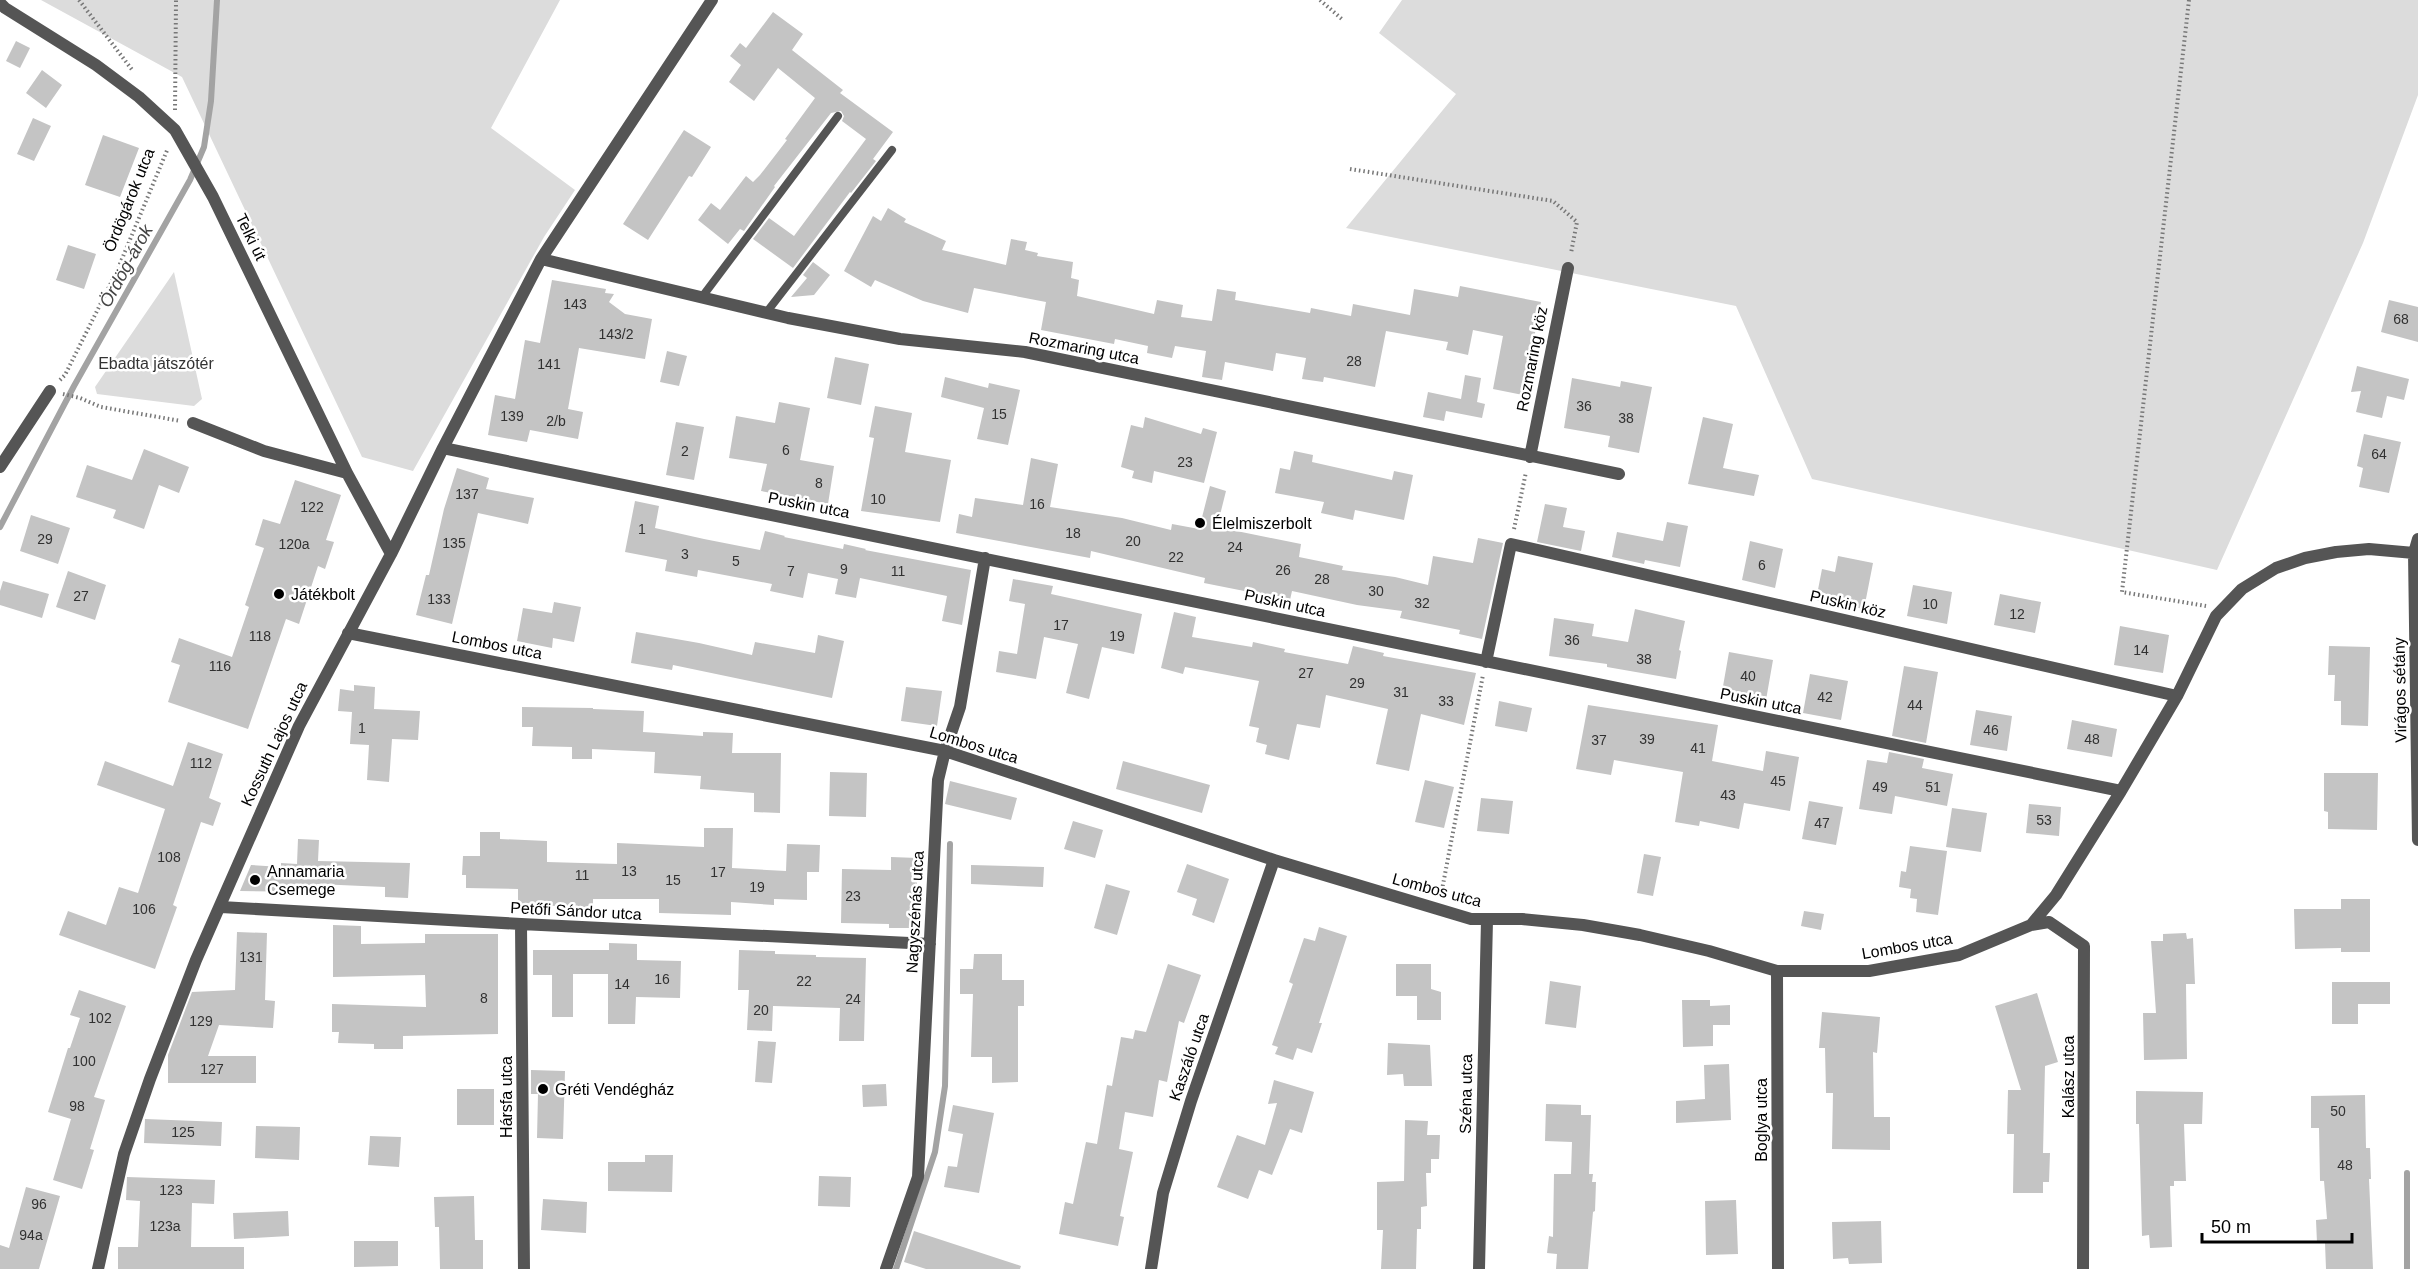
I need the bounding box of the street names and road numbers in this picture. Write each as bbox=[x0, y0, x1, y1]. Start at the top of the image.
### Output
street label: Ördögárok utca bbox=[100, 146, 158, 254]
street label: Telki út bbox=[232, 211, 270, 264]
street label: Rozmaring köz bbox=[1513, 305, 1551, 413]
street label: Rozmaring utca bbox=[1027, 329, 1141, 367]
street label: Puskin utca bbox=[767, 489, 851, 521]
street label: Puskin utca bbox=[1243, 586, 1327, 620]
street label: Puskin köz bbox=[1808, 587, 1888, 621]
street label: Lombos utca bbox=[450, 628, 544, 662]
street label: Virágos sétány bbox=[2391, 637, 2409, 743]
street label: Kossuth Lajos utca bbox=[238, 679, 310, 809]
street label: Puskin utca bbox=[1719, 685, 1803, 717]
street label: Lombos utca bbox=[928, 723, 1020, 767]
street label: Nagyszénás utca bbox=[903, 850, 927, 974]
street label: Lombos utca bbox=[1391, 870, 1484, 910]
street label: Petőfi Sándor utca bbox=[510, 899, 642, 923]
street label: Lombos utca bbox=[1860, 930, 1954, 962]
street label: Kaszáló utca bbox=[1166, 1011, 1212, 1103]
street label: Kalász utca bbox=[2060, 1036, 2077, 1118]
street label: Széna utca bbox=[1457, 1054, 1475, 1134]
street label: Hársfa utca bbox=[498, 1056, 515, 1138]
street label: Boglya utca bbox=[1753, 1078, 1770, 1162]

